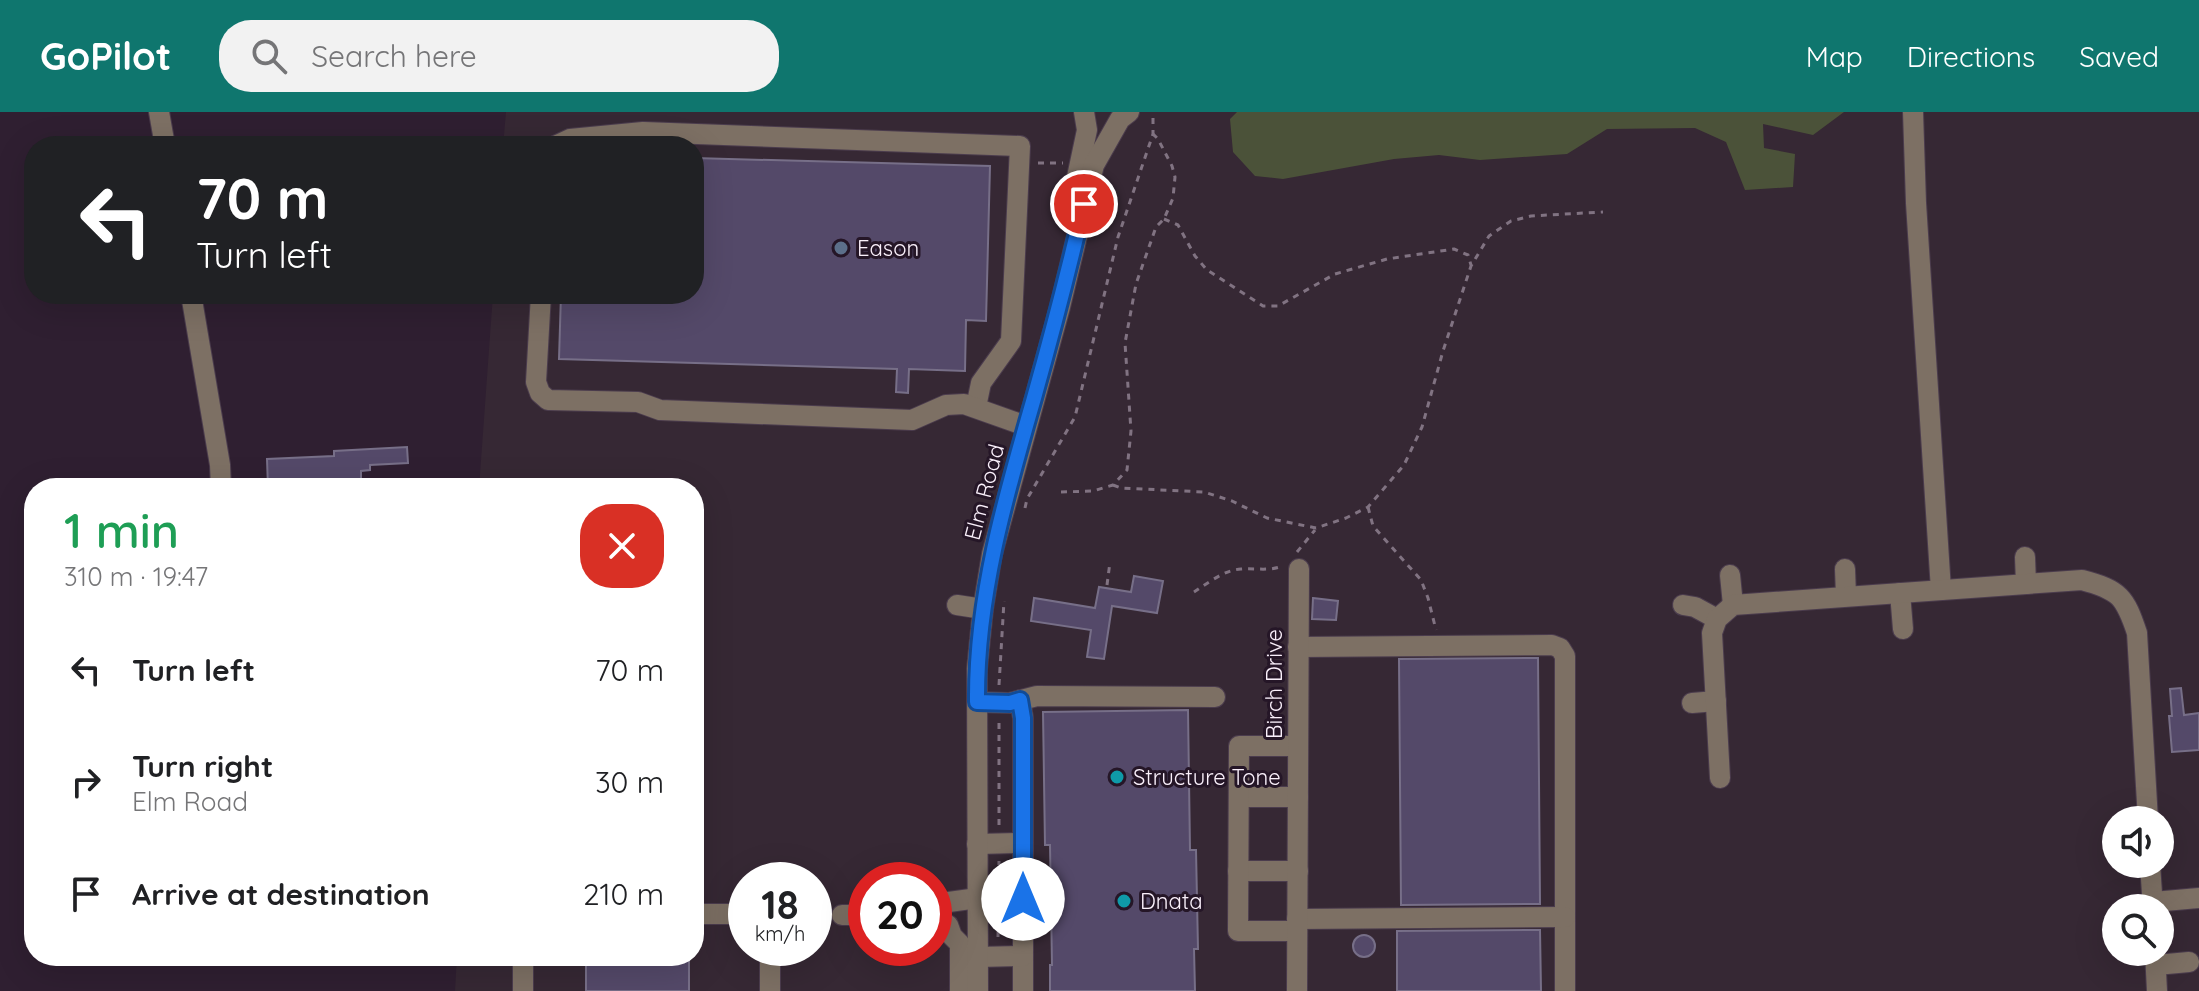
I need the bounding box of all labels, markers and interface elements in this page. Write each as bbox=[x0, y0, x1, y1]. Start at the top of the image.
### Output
search box bbox=[219, 20, 779, 92]
text: GoPilot bbox=[40, 32, 171, 80]
icon: search bbox=[247, 34, 291, 78]
text: Search here bbox=[311, 37, 477, 75]
text: Map bbox=[1806, 39, 1863, 74]
text: Directions bbox=[1907, 39, 2035, 74]
text: Saved bbox=[2079, 39, 2159, 74]
text: 70 m bbox=[196, 163, 328, 233]
icon: left bbox=[64, 168, 168, 272]
pin bbox=[1050, 170, 1118, 238]
icon: arrive bbox=[1062, 182, 1106, 226]
text: Turn left bbox=[196, 232, 332, 277]
place label: Eason bbox=[857, 234, 919, 262]
marker: Eason bbox=[832, 239, 850, 257]
street label: Elm Road bbox=[958, 441, 1010, 543]
text: 1 min bbox=[64, 500, 179, 560]
button: close bbox=[580, 504, 664, 588]
text: 310 m · 19:47 bbox=[64, 560, 208, 593]
street label: Birch Drive bbox=[1260, 629, 1288, 739]
icon: left bbox=[64, 648, 108, 692]
text: Turn left bbox=[132, 651, 255, 689]
text: 70 m bbox=[595, 651, 664, 689]
text: Turn right bbox=[132, 747, 273, 785]
icon: right bbox=[64, 760, 108, 804]
text: 30 m bbox=[595, 763, 664, 801]
place label: Structure Tone bbox=[1133, 763, 1281, 791]
marker: Structure Tone bbox=[1108, 768, 1126, 786]
text: Elm Road bbox=[132, 785, 248, 818]
map controls bbox=[2102, 806, 2174, 966]
button: sound bbox=[2102, 806, 2174, 878]
position arrow bbox=[981, 857, 1065, 941]
speed limit sign: 20 bbox=[848, 862, 952, 966]
icon: arrive bbox=[64, 872, 108, 916]
text: Arrive at destination bbox=[132, 875, 430, 913]
text: 210 m bbox=[583, 875, 664, 913]
text: 18 bbox=[761, 879, 799, 929]
place label: Dnata bbox=[1140, 887, 1203, 915]
marker: Dnata bbox=[1115, 892, 1133, 910]
button: search bbox=[2102, 894, 2174, 966]
text: km/h bbox=[755, 921, 805, 946]

